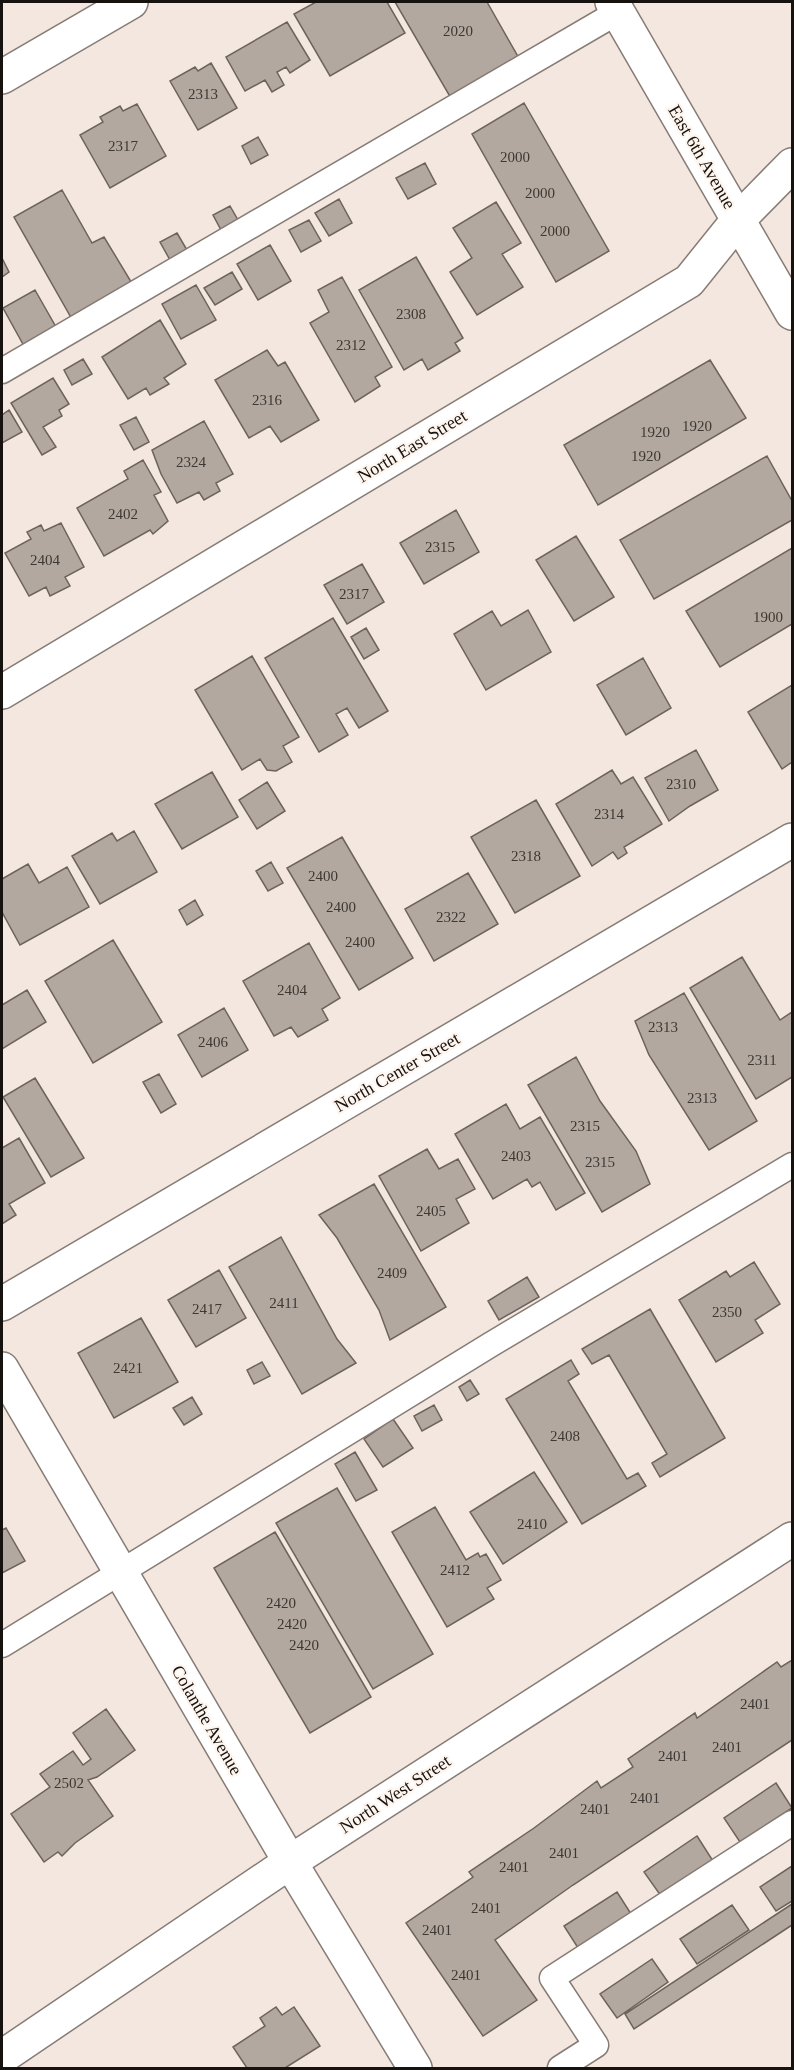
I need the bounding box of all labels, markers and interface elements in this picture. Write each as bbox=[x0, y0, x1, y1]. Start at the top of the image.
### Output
house number: 2020 bbox=[443, 23, 473, 39]
house number: 2313 bbox=[188, 86, 218, 102]
street label: East 6th Avenue bbox=[664, 101, 740, 213]
house number: 2317 bbox=[108, 138, 139, 154]
house number: 2000 bbox=[500, 149, 530, 165]
house number: 2000 bbox=[525, 185, 555, 201]
house number: 2000 bbox=[540, 223, 570, 239]
house number: 2308 bbox=[396, 306, 426, 322]
house number: 2312 bbox=[336, 337, 366, 353]
house number: 2316 bbox=[252, 392, 283, 408]
street label: North East Street bbox=[354, 405, 470, 487]
house number: 1920 bbox=[682, 418, 712, 434]
house number: 1920 bbox=[640, 424, 670, 440]
house number: 1920 bbox=[631, 448, 661, 464]
house number: 2324 bbox=[176, 454, 207, 470]
house number: 2402 bbox=[108, 506, 138, 522]
house number: 2315 bbox=[425, 539, 455, 555]
house number: 2404 bbox=[30, 552, 61, 568]
house number: 2317 bbox=[339, 586, 370, 602]
house number: 1900 bbox=[753, 609, 783, 625]
house number: 2310 bbox=[666, 776, 696, 792]
house number: 2314 bbox=[594, 806, 625, 822]
house number: 2318 bbox=[511, 848, 541, 864]
house number: 2400 bbox=[308, 868, 338, 884]
house number: 2400 bbox=[326, 899, 356, 915]
house number: 2322 bbox=[436, 909, 466, 925]
house number: 2400 bbox=[345, 934, 375, 950]
house number: 2404 bbox=[277, 982, 308, 998]
house number: 2313 bbox=[648, 1019, 678, 1035]
street label: North Center Street bbox=[331, 1028, 463, 1116]
house number: 2406 bbox=[198, 1034, 229, 1050]
house number: 2311 bbox=[747, 1052, 777, 1068]
house number: 2313 bbox=[687, 1090, 717, 1106]
house number: 2315 bbox=[570, 1118, 600, 1134]
house number: 2403 bbox=[501, 1148, 531, 1164]
house number: 2315 bbox=[585, 1154, 615, 1170]
house number: 2405 bbox=[416, 1203, 446, 1219]
house number: 2409 bbox=[377, 1265, 407, 1281]
house number: 2411 bbox=[269, 1295, 299, 1311]
house number: 2417 bbox=[192, 1301, 223, 1317]
house number: 2350 bbox=[712, 1304, 742, 1320]
house number: 2421 bbox=[113, 1360, 143, 1376]
house number: 2408 bbox=[550, 1428, 580, 1444]
house number: 2410 bbox=[517, 1516, 547, 1532]
house number: 2412 bbox=[440, 1562, 470, 1578]
house number: 2420 bbox=[266, 1595, 296, 1611]
house number: 2420 bbox=[277, 1616, 307, 1632]
house number: 2420 bbox=[289, 1637, 319, 1653]
street label: Colanthe Avenue bbox=[168, 1662, 246, 1778]
house number: 2401 bbox=[740, 1696, 770, 1712]
house number: 2401 bbox=[712, 1739, 742, 1755]
house number: 2401 bbox=[658, 1748, 688, 1764]
street label: North West Street bbox=[336, 1751, 454, 1837]
house number: 2502 bbox=[54, 1775, 84, 1791]
house number: 2401 bbox=[630, 1790, 660, 1806]
house number: 2401 bbox=[580, 1801, 610, 1817]
house number: 2401 bbox=[549, 1845, 579, 1861]
house number: 2401 bbox=[499, 1859, 529, 1875]
house number: 2401 bbox=[471, 1900, 501, 1916]
house number: 2401 bbox=[422, 1922, 452, 1938]
house number: 2401 bbox=[451, 1967, 481, 1983]

